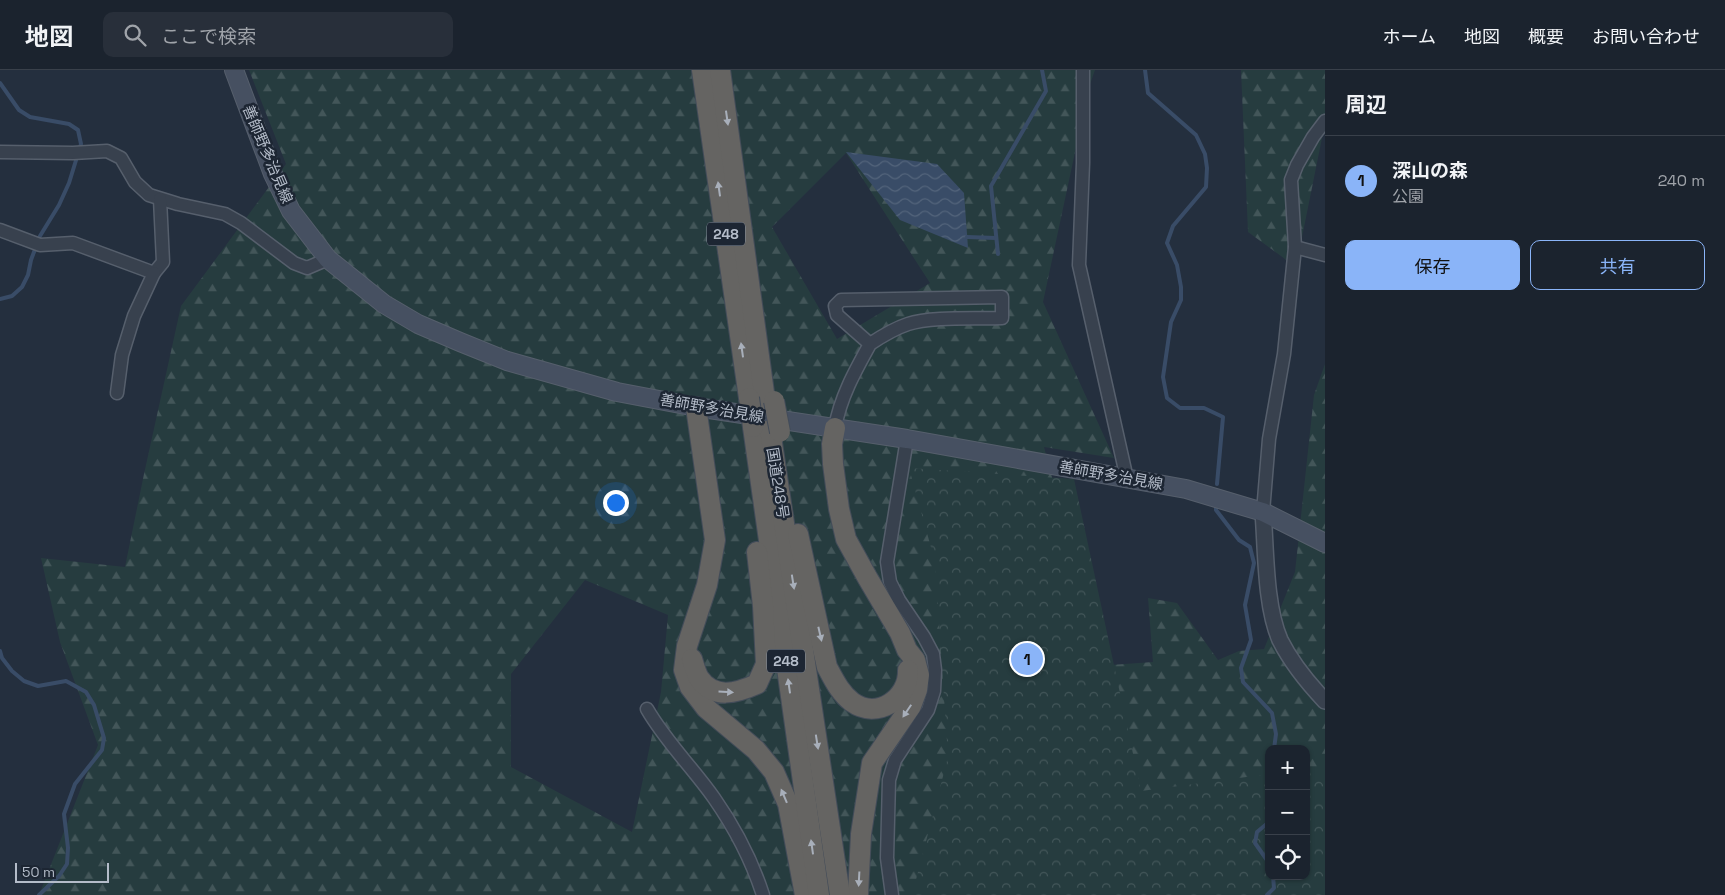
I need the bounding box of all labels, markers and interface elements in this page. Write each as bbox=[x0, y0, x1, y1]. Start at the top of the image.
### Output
search box bbox=[103, 12, 453, 57]
text: 地図 bbox=[25, 21, 73, 52]
icon: search bbox=[121, 21, 149, 49]
text: ここで検索 bbox=[161, 24, 256, 49]
text: ホーム bbox=[1383, 25, 1436, 48]
text: 地図 bbox=[1464, 25, 1500, 48]
text: 概要 bbox=[1528, 25, 1564, 48]
text: お問い合わせ bbox=[1592, 25, 1700, 48]
text: 周辺 bbox=[1345, 91, 1387, 118]
street label: 善師野多治見線 bbox=[239, 102, 297, 206]
one-way arrow bbox=[723, 111, 731, 127]
text: 深山の森 bbox=[1392, 158, 1468, 183]
text: 1 bbox=[1357, 170, 1365, 191]
text: 240 m bbox=[1658, 170, 1705, 191]
one-way arrow bbox=[715, 181, 723, 197]
text: 公園 bbox=[1392, 186, 1424, 207]
road number: 248 bbox=[707, 222, 745, 245]
button: 保存 bbox=[1345, 240, 1520, 290]
button: 共有 bbox=[1530, 240, 1705, 290]
one-way arrow bbox=[738, 342, 746, 358]
street label: 善師野多治見線 bbox=[659, 390, 765, 426]
street label: 国道248号 bbox=[763, 446, 793, 520]
street label: 善師野多治見線 bbox=[1058, 457, 1164, 493]
your location bbox=[603, 490, 629, 516]
one-way arrow bbox=[789, 574, 797, 590]
one-way arrow bbox=[816, 627, 824, 642]
pin: 1 bbox=[1011, 640, 1043, 678]
road number: 248 bbox=[767, 650, 805, 672]
one-way arrow bbox=[785, 677, 793, 693]
one-way arrow bbox=[718, 689, 734, 697]
one-way arrow bbox=[902, 704, 912, 718]
one-way arrow bbox=[813, 735, 821, 751]
map controls bbox=[1265, 745, 1310, 880]
button: + bbox=[1265, 745, 1310, 790]
one-way arrow bbox=[780, 789, 788, 803]
button: − bbox=[1265, 790, 1310, 835]
button: locate bbox=[1265, 835, 1310, 880]
one-way arrow bbox=[808, 838, 816, 854]
scale bar bbox=[15, 860, 109, 883]
text: 50 m bbox=[22, 863, 55, 881]
one-way arrow bbox=[854, 872, 862, 888]

